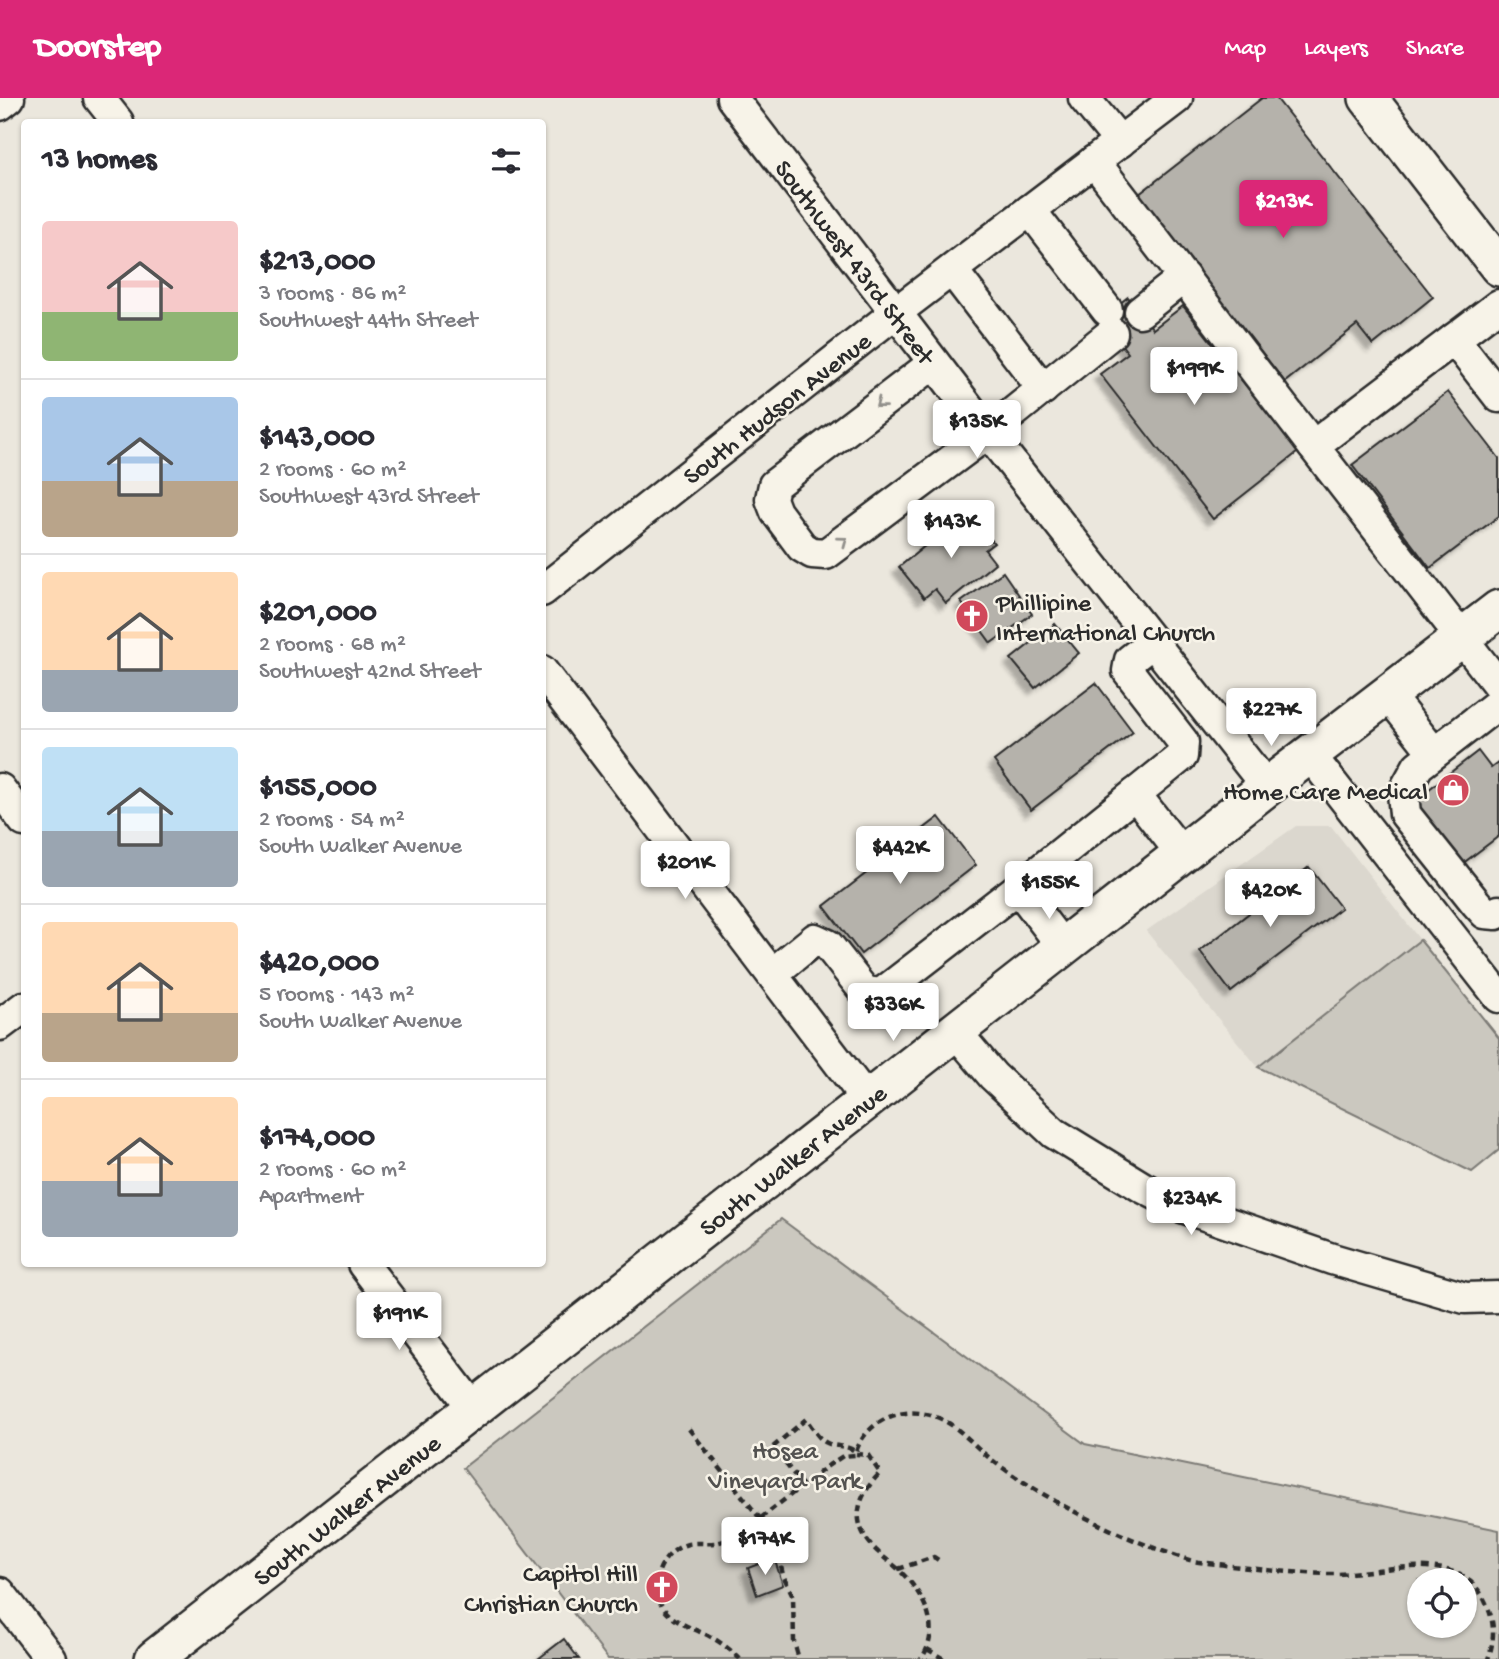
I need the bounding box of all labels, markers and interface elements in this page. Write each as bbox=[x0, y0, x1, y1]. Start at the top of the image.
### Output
text: Doorstep bbox=[35, 30, 161, 68]
text: Map bbox=[1224, 35, 1266, 64]
text: Layers bbox=[1304, 35, 1368, 64]
text: Share bbox=[1406, 35, 1464, 64]
icon: filters bbox=[487, 142, 525, 180]
text: 13 homes bbox=[42, 144, 156, 179]
street label: Southwest 43rd Street bbox=[765, 155, 941, 374]
pin: $213K bbox=[1234, 180, 1332, 240]
text: $213K bbox=[1255, 189, 1311, 216]
text: $213,000 bbox=[259, 246, 375, 281]
icon: home bbox=[98, 249, 182, 333]
text: 3 rooms · 86 m² bbox=[259, 281, 406, 308]
text: Southwest 44th Street bbox=[259, 308, 477, 335]
street label: South Hudson Avenue bbox=[678, 327, 880, 494]
pin: $199K bbox=[1145, 348, 1243, 407]
text: $199K bbox=[1166, 356, 1222, 383]
one-way arrow bbox=[875, 396, 887, 409]
pin: $135K bbox=[928, 400, 1026, 460]
text: $135K bbox=[949, 409, 1005, 436]
text: $143,000 bbox=[259, 422, 375, 457]
icon: home bbox=[98, 425, 182, 509]
text: 2 rooms · 60 m² bbox=[259, 457, 406, 484]
text: Southwest 43rd Street bbox=[259, 484, 478, 511]
pin: $143K bbox=[902, 500, 1000, 560]
text: $143K bbox=[923, 509, 979, 536]
one-way arrow bbox=[835, 537, 848, 550]
place label: Phillipine International Church bbox=[995, 590, 1215, 651]
text: $201,000 bbox=[259, 597, 377, 632]
church icon: Phillipine International Church bbox=[953, 597, 991, 635]
icon: home bbox=[98, 600, 182, 684]
text: 2 rooms · 68 m² bbox=[259, 632, 406, 659]
text: Southwest 42nd Street bbox=[259, 659, 480, 686]
pin: $227K bbox=[1222, 688, 1320, 748]
text: $227K bbox=[1242, 697, 1300, 724]
shop icon: Home Care Medical bbox=[1434, 771, 1472, 809]
text: $155,000 bbox=[259, 772, 377, 807]
icon: home bbox=[98, 775, 182, 859]
place label: Home Care Medical bbox=[1223, 779, 1428, 810]
text: 2 rooms · 54 m² bbox=[259, 807, 405, 834]
pin: $442K bbox=[851, 826, 949, 886]
text: South Walker Avenue bbox=[259, 834, 462, 861]
text: $442K bbox=[872, 835, 928, 862]
pin: $201K bbox=[636, 842, 734, 901]
text: $201K bbox=[657, 850, 713, 877]
pin: $155K bbox=[1000, 862, 1098, 921]
text: $155K bbox=[1021, 870, 1077, 897]
pin: $420K bbox=[1221, 870, 1319, 929]
text: $420K bbox=[1241, 878, 1299, 905]
text: $420,000 bbox=[259, 947, 379, 982]
icon: home bbox=[98, 950, 182, 1034]
text: 5 rooms · 143 m² bbox=[259, 982, 414, 1009]
pin: $336K bbox=[844, 984, 942, 1043]
text: $336K bbox=[864, 992, 922, 1019]
text: South Walker Avenue bbox=[259, 1009, 462, 1036]
street label: South Walker Avenue bbox=[695, 1079, 895, 1245]
text: $174,000 bbox=[259, 1122, 375, 1157]
icon: home bbox=[98, 1125, 182, 1209]
text: 2 rooms · 60 m² bbox=[259, 1157, 406, 1184]
pin: $234K bbox=[1142, 1178, 1240, 1237]
text: Apartment bbox=[259, 1184, 363, 1211]
text: $234K bbox=[1162, 1186, 1220, 1213]
pin: $191K bbox=[350, 1292, 448, 1352]
text: $191K bbox=[372, 1301, 426, 1328]
street label: South Walker Avenue bbox=[249, 1429, 449, 1595]
park label: Hosea Vineyard Park bbox=[707, 1438, 864, 1499]
pin: $174K bbox=[716, 1518, 814, 1577]
text: $174K bbox=[737, 1526, 793, 1553]
place label: Capitol Hill Christian Church bbox=[464, 1561, 638, 1622]
church icon: Capitol Hill Christian Church bbox=[643, 1568, 681, 1606]
map controls bbox=[1407, 1568, 1477, 1638]
button: locate bbox=[1407, 1568, 1477, 1638]

